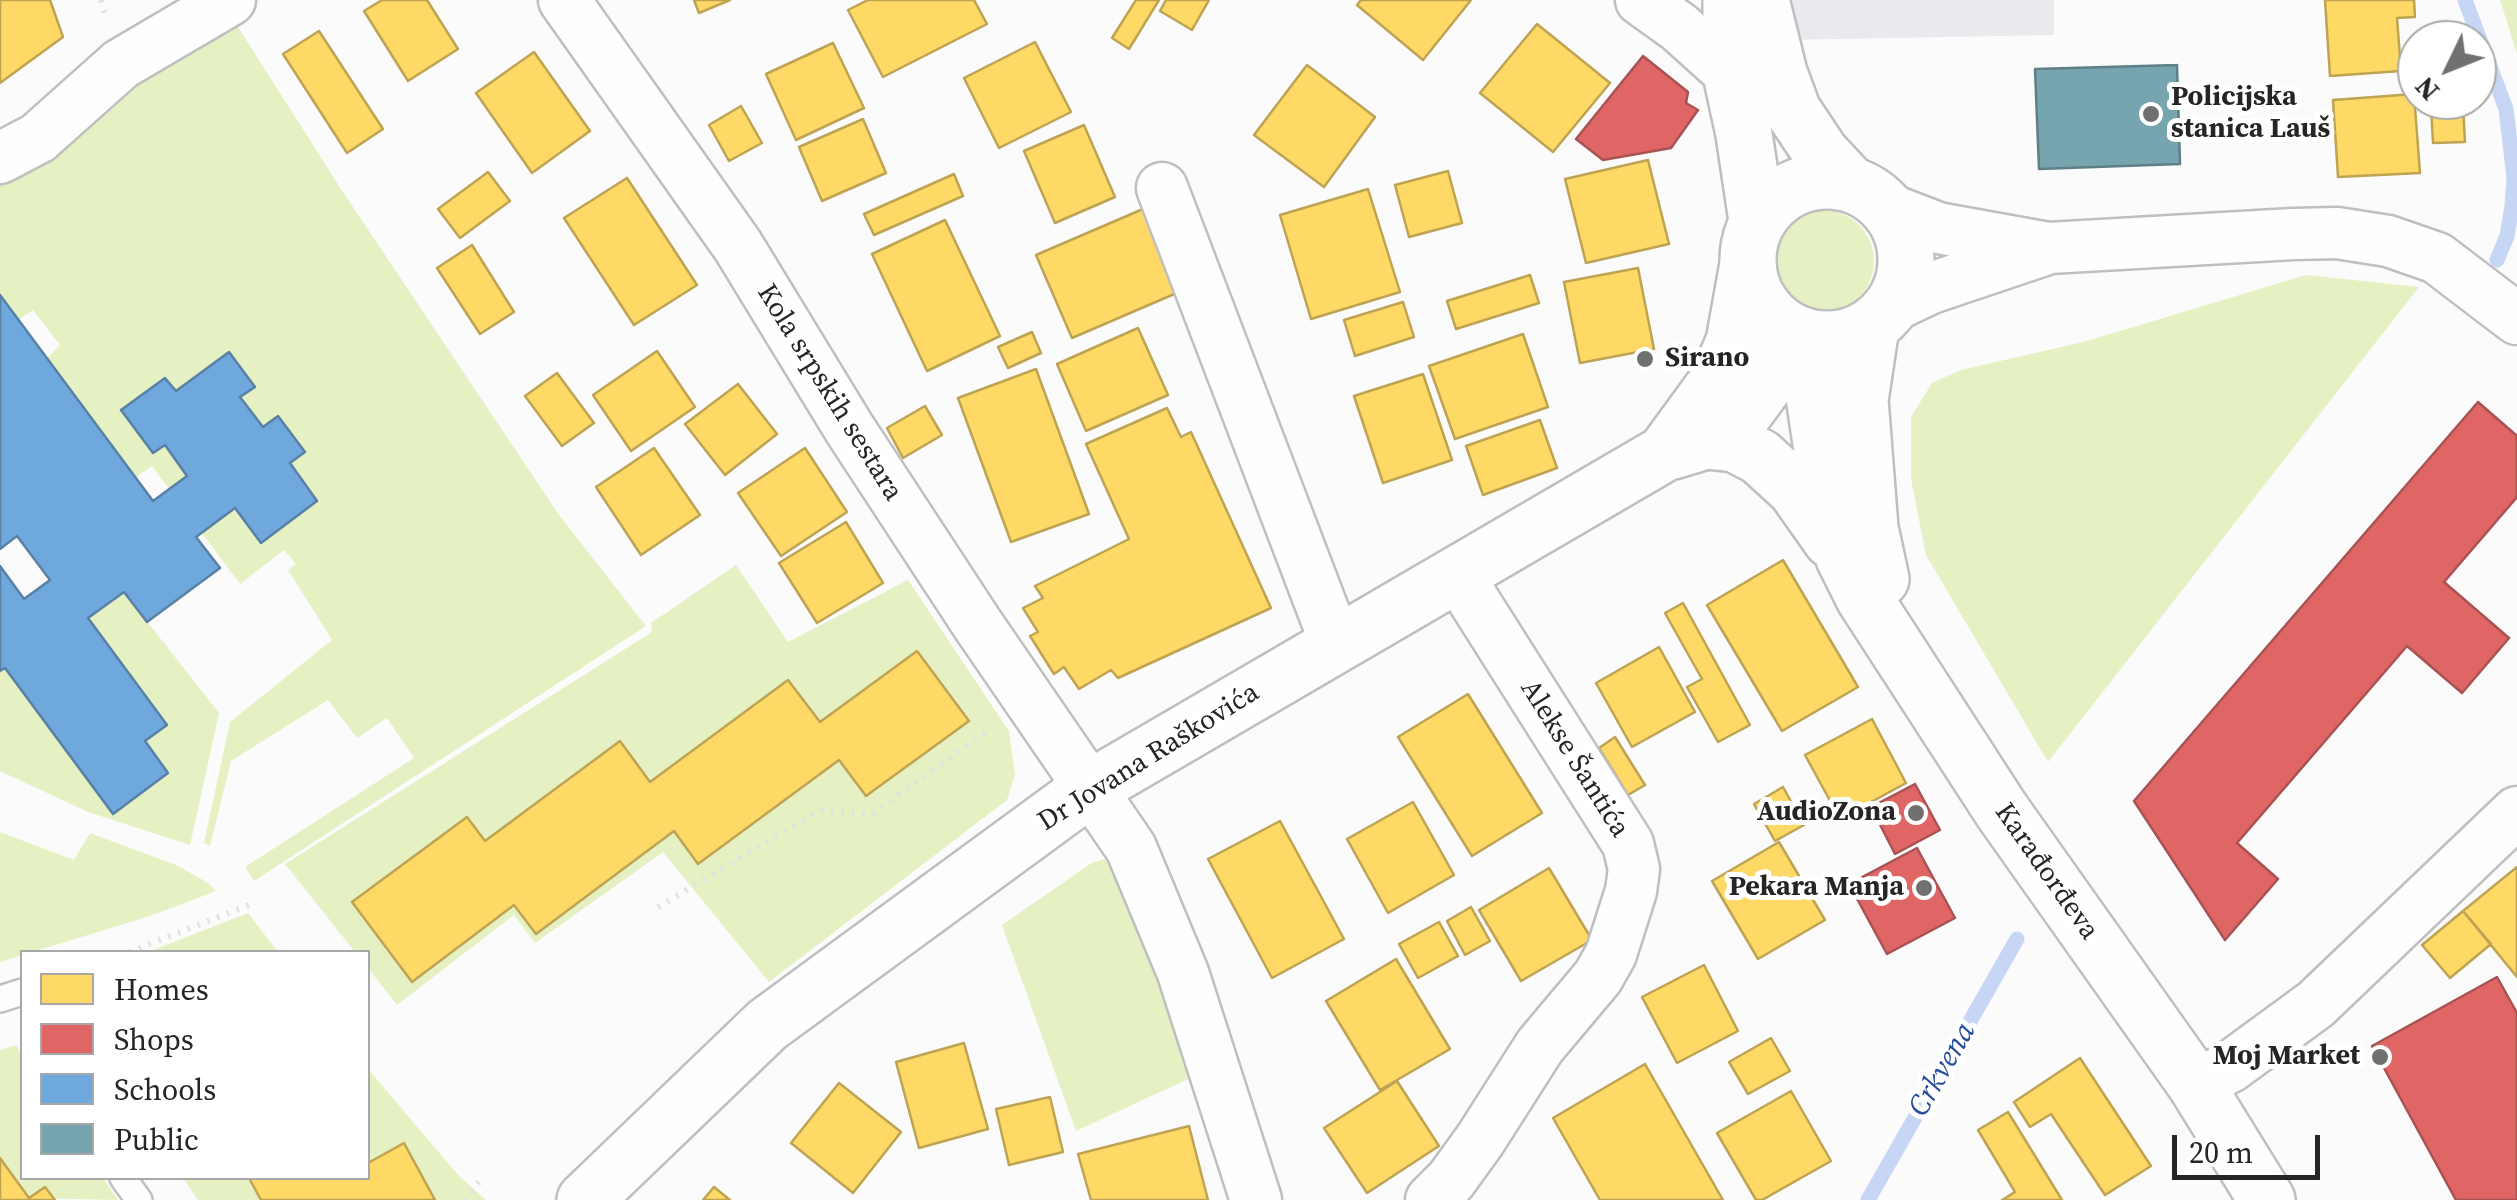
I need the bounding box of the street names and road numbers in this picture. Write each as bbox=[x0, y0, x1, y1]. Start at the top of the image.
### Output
street label: Kola srpskih sestara bbox=[749, 279, 909, 507]
street label: Alekse Šantića bbox=[1512, 674, 1636, 844]
street label: Dr Jovana Raškovića bbox=[1032, 676, 1266, 840]
street label: Karađorđeva bbox=[1987, 797, 2105, 947]

